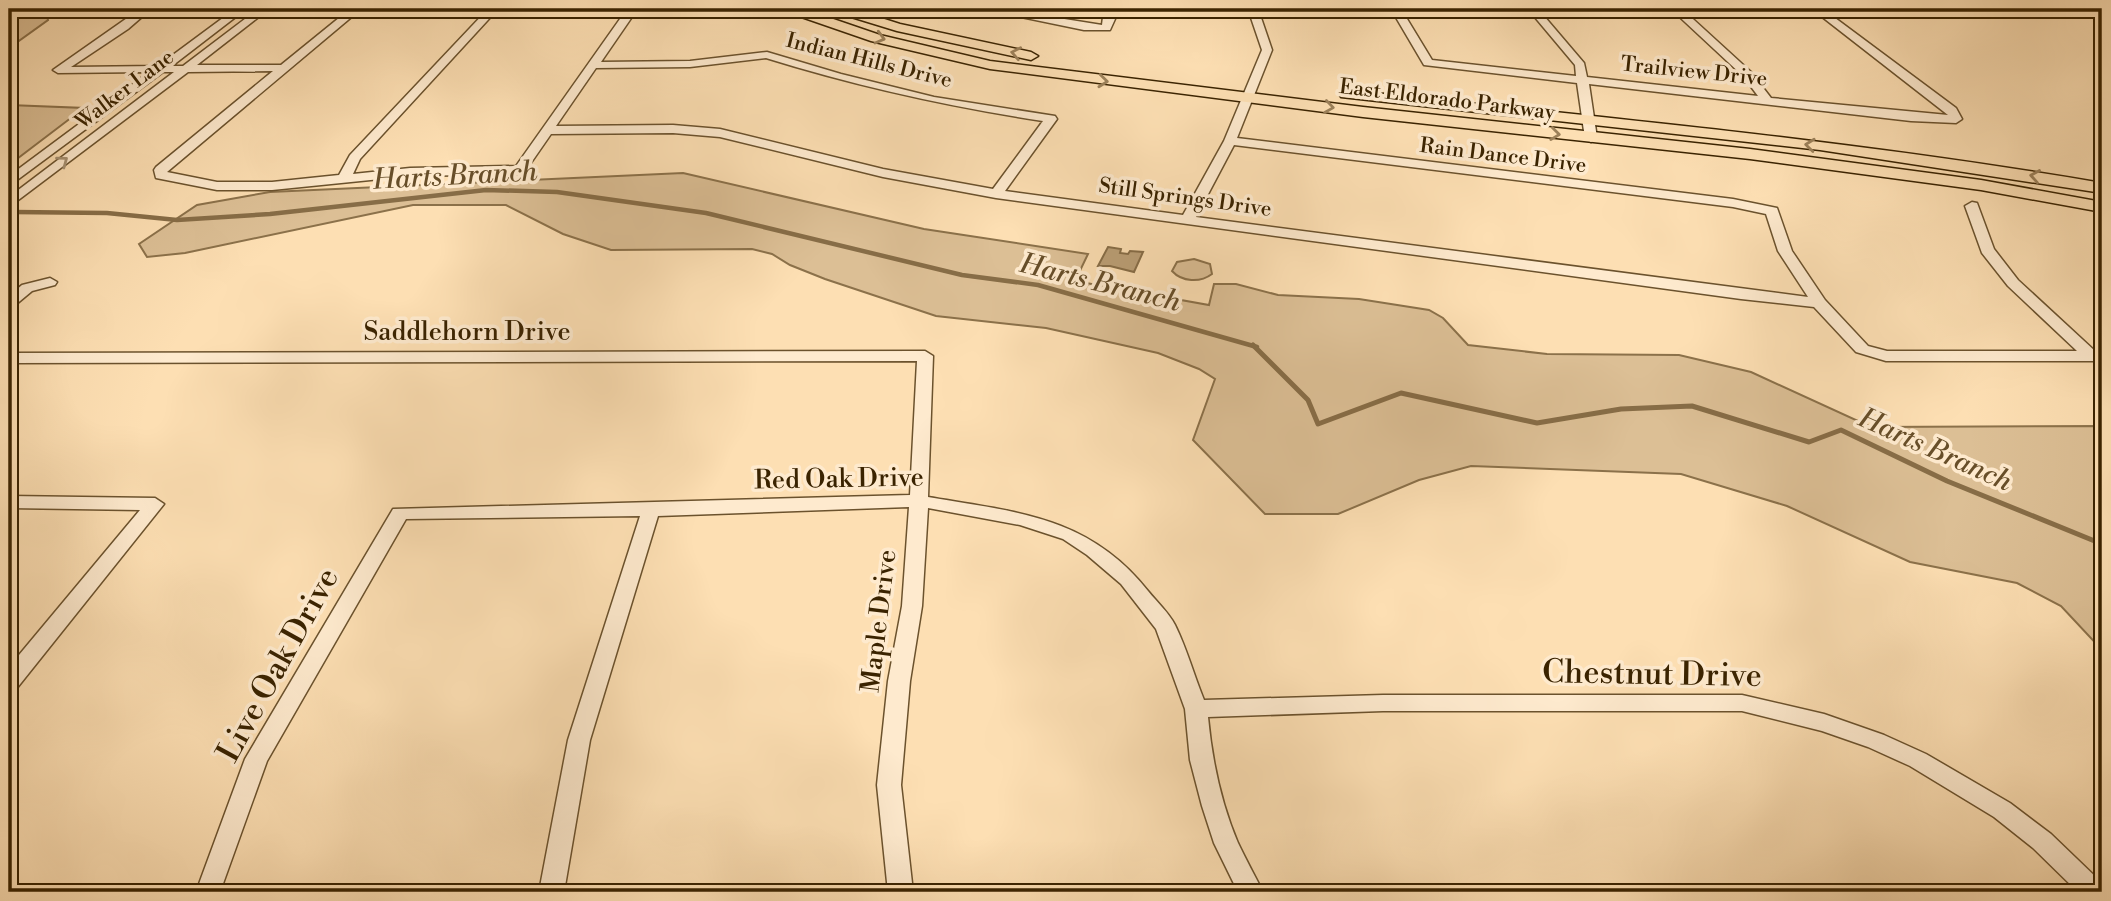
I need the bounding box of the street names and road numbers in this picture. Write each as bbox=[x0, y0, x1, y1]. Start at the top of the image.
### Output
street label: Indian Hills Drive bbox=[783, 28, 955, 94]
street label: Walker Lane bbox=[70, 44, 180, 136]
street label: Trailview Drive bbox=[1620, 51, 1768, 93]
street label: East Eldorado Parkway bbox=[1338, 74, 1557, 126]
street label: Rain Dance Drive bbox=[1418, 133, 1588, 179]
street label: Still Springs Drive bbox=[1097, 173, 1273, 223]
street label: Saddlehorn Drive bbox=[363, 316, 571, 348]
street label: Red Oak Drive bbox=[754, 462, 924, 496]
street label: Maple Drive bbox=[854, 548, 904, 694]
street label: Live Oak Drive bbox=[208, 561, 348, 769]
street label: Chestnut Drive bbox=[1542, 652, 1762, 696]

